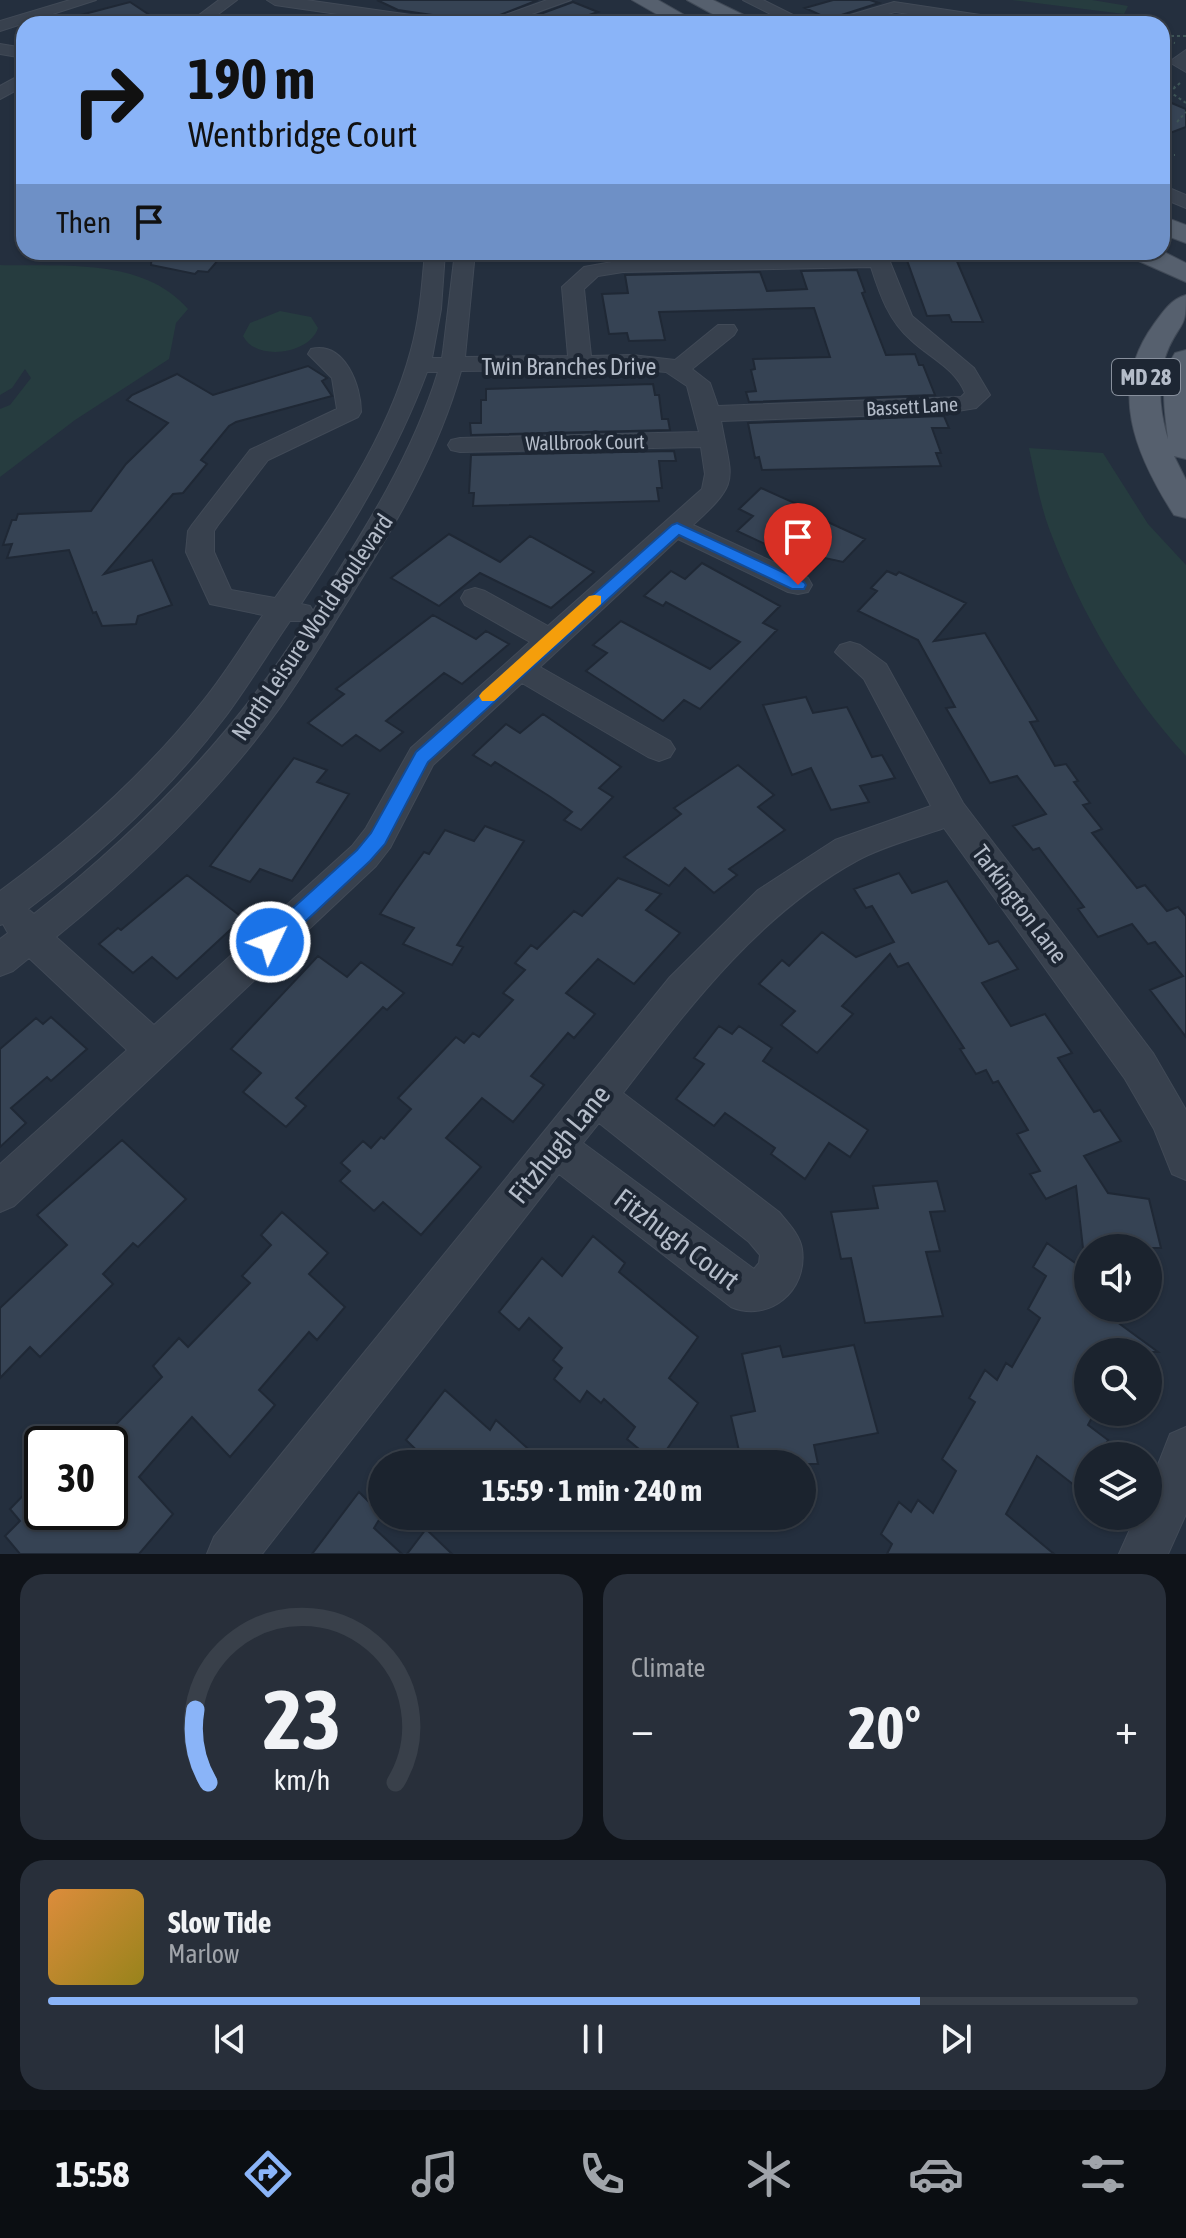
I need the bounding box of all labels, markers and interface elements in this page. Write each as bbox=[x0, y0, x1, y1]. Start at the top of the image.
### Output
text: 190 m bbox=[188, 47, 315, 111]
icon: right bbox=[56, 48, 160, 152]
text: Wentbridge Court bbox=[188, 113, 417, 155]
icon: arrive bbox=[127, 200, 171, 244]
text: Then bbox=[56, 205, 111, 239]
street label: Twin Branches Drive bbox=[482, 353, 656, 380]
road number: MD 28 bbox=[1112, 359, 1180, 395]
street label: Bassett Lane bbox=[865, 392, 959, 420]
street label: Wallbrook Court bbox=[525, 429, 645, 455]
pin bbox=[764, 503, 832, 585]
street label: North Leisure World Boulevard bbox=[226, 509, 398, 745]
icon: arrive bbox=[776, 515, 820, 559]
street label: Tarkington Lane bbox=[967, 840, 1073, 968]
position arrow bbox=[228, 900, 312, 984]
street label: Fitzhugh Lane bbox=[502, 1079, 616, 1209]
street label: Fitzhugh Court bbox=[608, 1182, 746, 1296]
map controls bbox=[1074, 1234, 1162, 1530]
button: sound bbox=[1074, 1234, 1162, 1322]
button: search bbox=[1074, 1338, 1162, 1426]
speed limit sign: 30 bbox=[24, 1426, 128, 1530]
button: layers bbox=[1074, 1442, 1162, 1530]
text: 15:59 · 1 min · 240 m bbox=[482, 1473, 702, 1507]
text: Climate bbox=[631, 1653, 705, 1683]
text: 23 bbox=[262, 1671, 341, 1767]
text: 20° bbox=[848, 1693, 921, 1762]
text: − bbox=[631, 1703, 654, 1753]
text: + bbox=[1115, 1703, 1138, 1753]
text: km/h bbox=[273, 1763, 330, 1796]
text: Slow Tide bbox=[168, 1905, 271, 1939]
text: Marlow bbox=[168, 1939, 239, 1969]
icon: previous bbox=[208, 2017, 252, 2061]
icon: pause bbox=[571, 2017, 615, 2061]
icon: next bbox=[934, 2017, 978, 2061]
icon: directions bbox=[240, 2146, 296, 2202]
icon: music bbox=[407, 2146, 463, 2202]
icon: phone bbox=[574, 2146, 630, 2202]
icon: climate bbox=[741, 2146, 797, 2202]
icon: car bbox=[908, 2146, 964, 2202]
icon: filters bbox=[1075, 2146, 1131, 2202]
text: 15:58 bbox=[55, 2153, 130, 2195]

